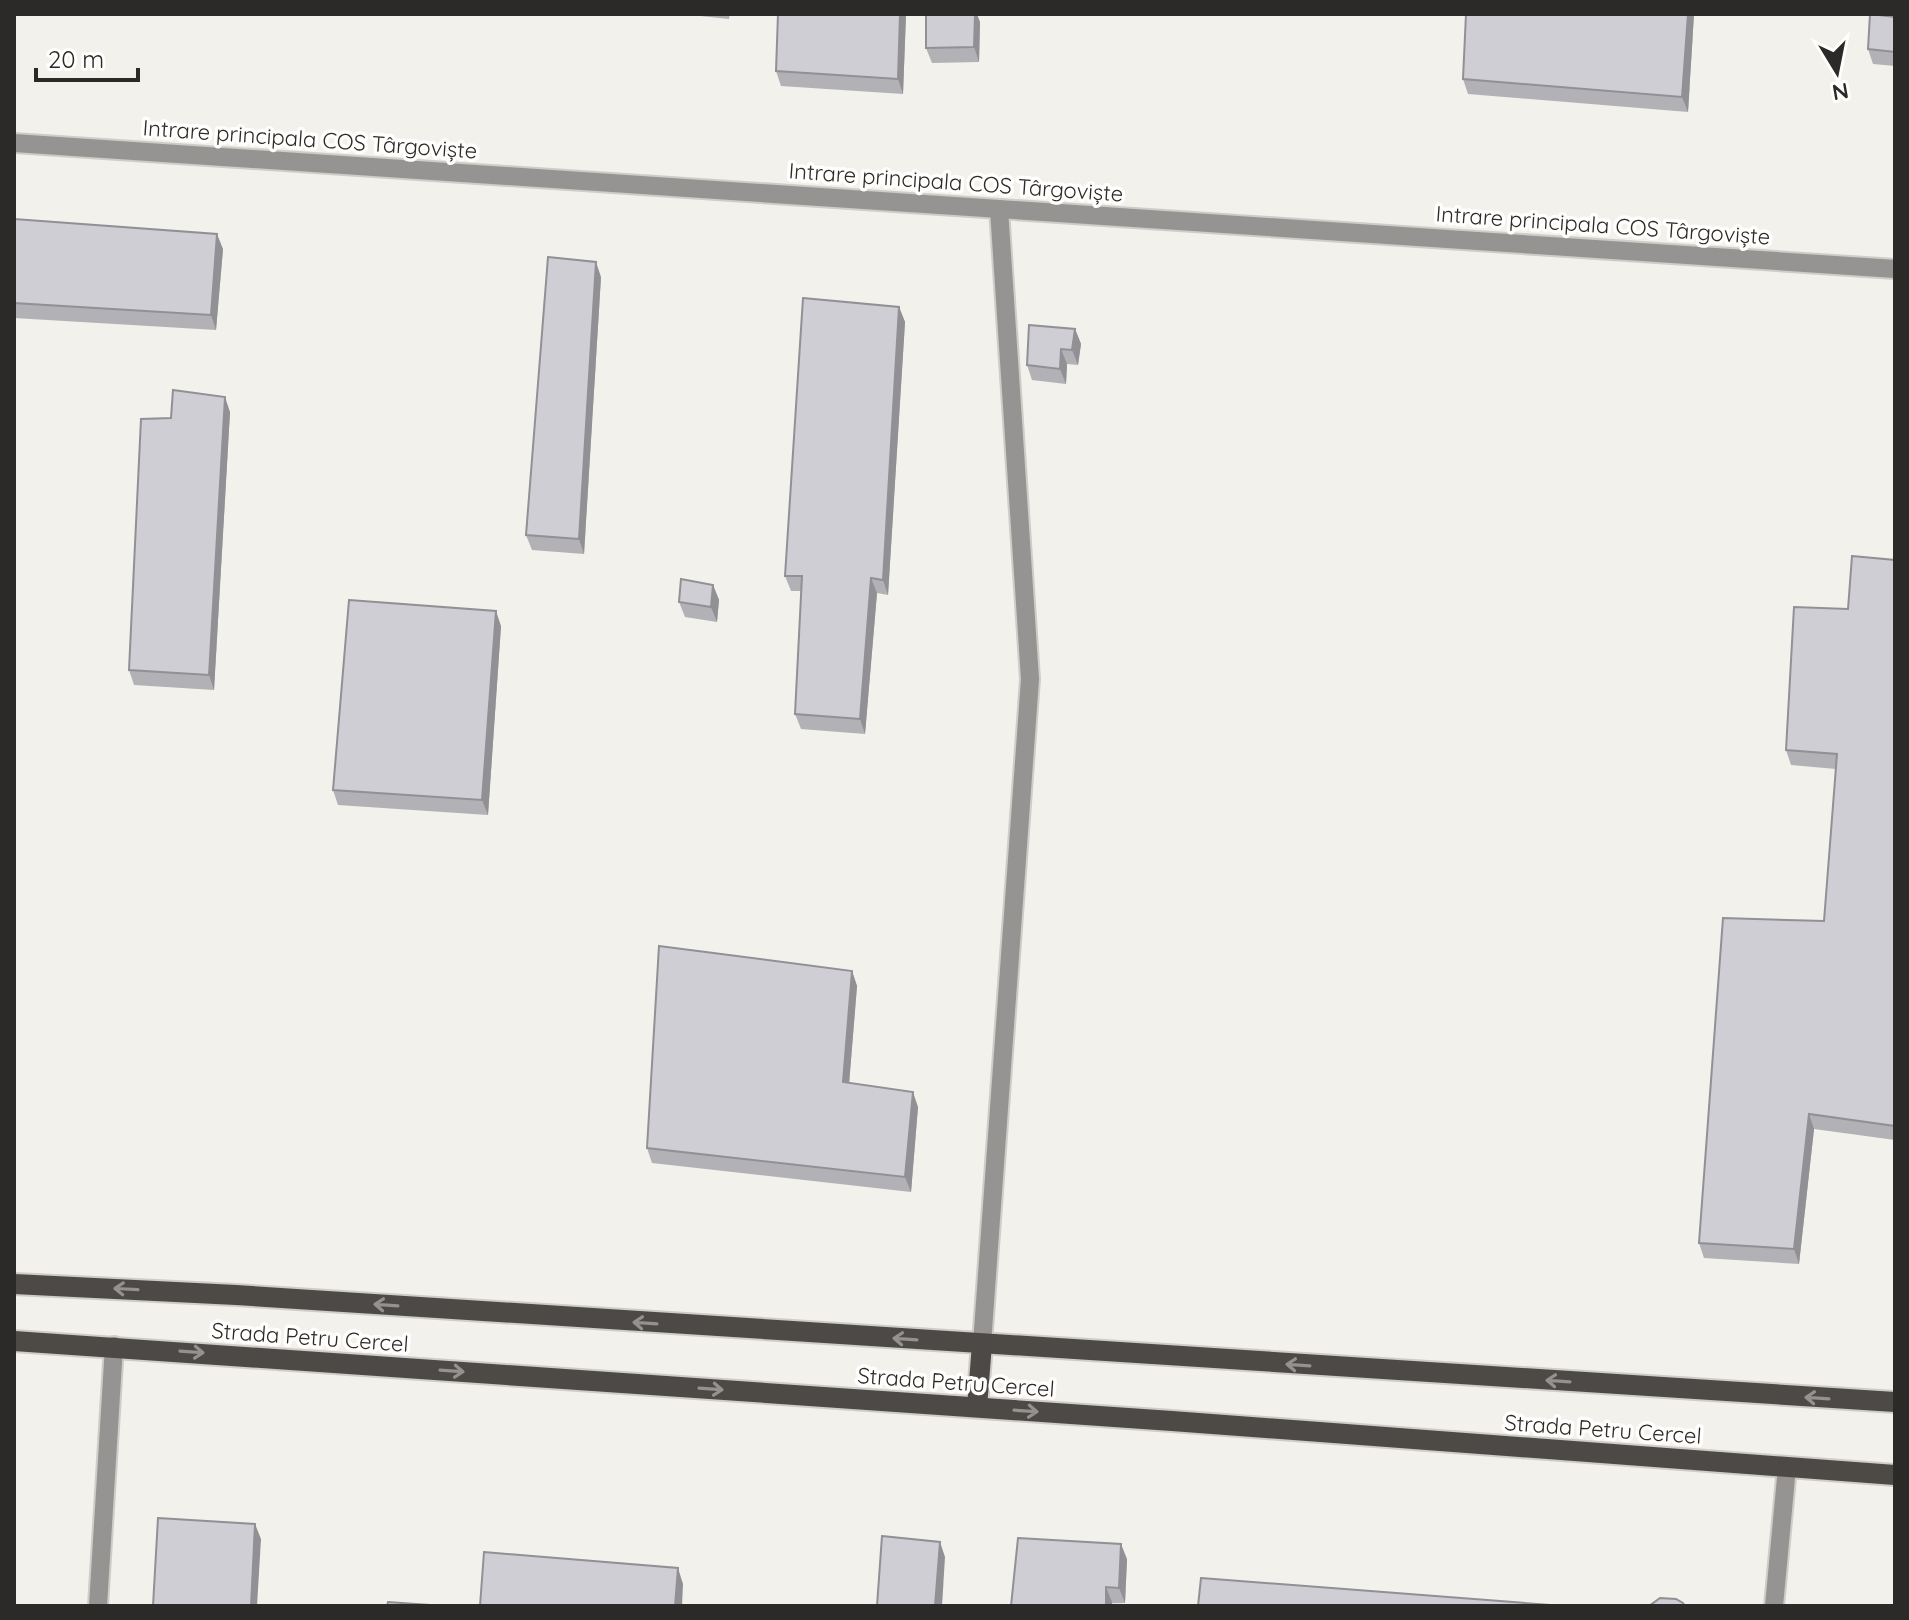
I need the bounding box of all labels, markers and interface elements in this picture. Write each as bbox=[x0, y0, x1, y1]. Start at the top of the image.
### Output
scale bar bbox=[36, 32, 138, 82]
north arrow bbox=[1797, 32, 1877, 112]
text: 20 m bbox=[48, 44, 104, 74]
text: N bbox=[1830, 77, 1851, 107]
street label: Intrare principala COS Târgoviște bbox=[142, 113, 478, 165]
street label: Intrare principala COS Târgoviște bbox=[788, 156, 1124, 208]
street label: Intrare principala COS Târgoviște bbox=[1435, 199, 1771, 251]
one-way arrow bbox=[113, 1282, 140, 1297]
one-way arrow bbox=[373, 1297, 400, 1312]
one-way arrow bbox=[632, 1315, 659, 1330]
street label: Strada Petru Cercel bbox=[211, 1316, 409, 1358]
one-way arrow bbox=[892, 1331, 919, 1346]
one-way arrow bbox=[178, 1345, 205, 1360]
one-way arrow bbox=[1285, 1357, 1312, 1372]
street label: Strada Petru Cercel bbox=[857, 1361, 1055, 1403]
one-way arrow bbox=[438, 1364, 465, 1379]
one-way arrow bbox=[1545, 1373, 1572, 1388]
one-way arrow bbox=[697, 1382, 724, 1397]
one-way arrow bbox=[1804, 1390, 1831, 1405]
one-way arrow bbox=[1012, 1404, 1039, 1419]
street label: Strada Petru Cercel bbox=[1504, 1408, 1702, 1450]

